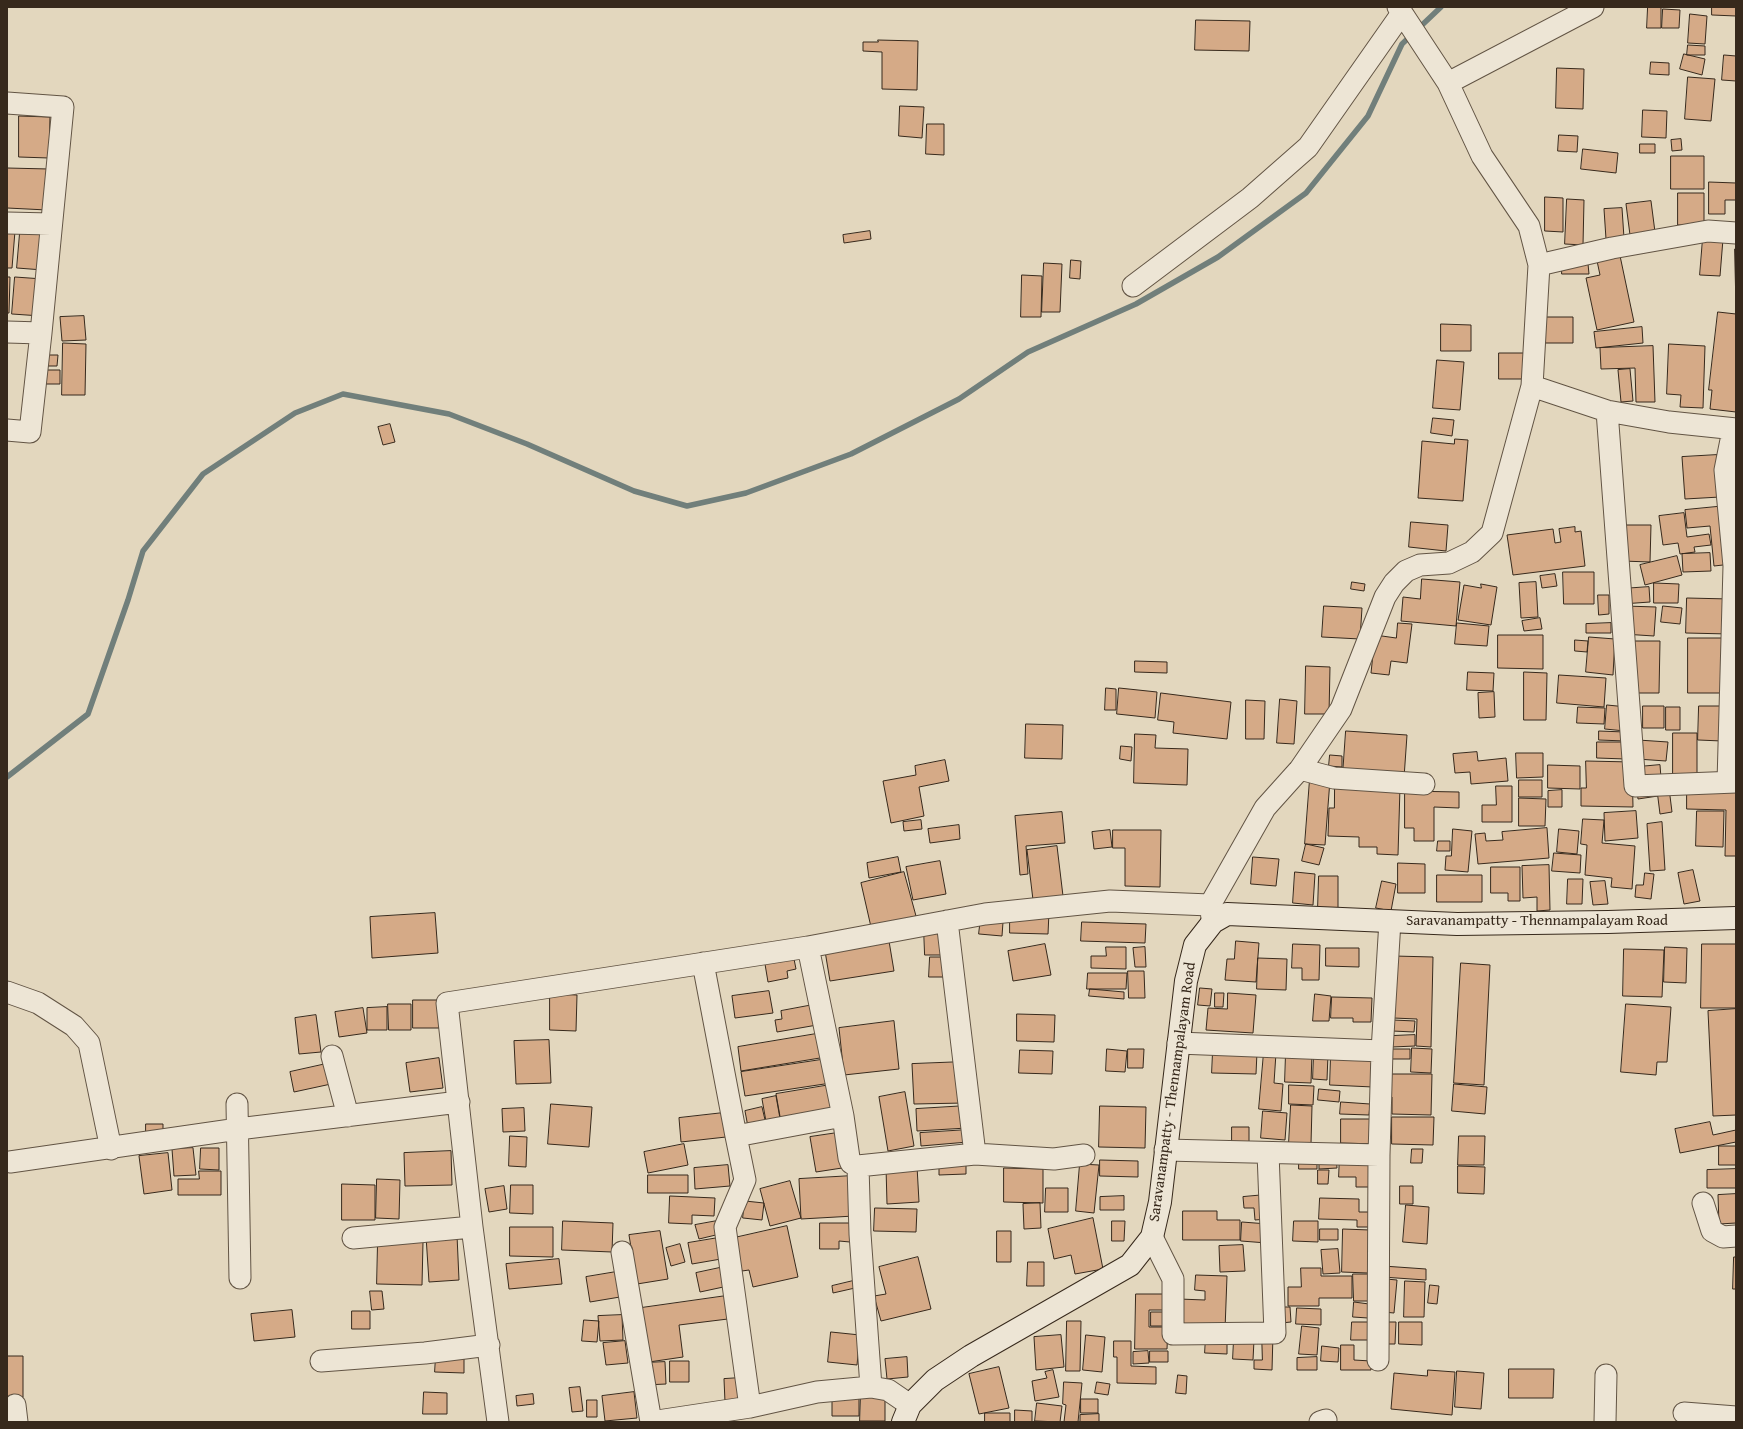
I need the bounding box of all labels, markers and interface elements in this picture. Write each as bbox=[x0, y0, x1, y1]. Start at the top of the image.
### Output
street label: Saravanampatty - Thennampalayam Road bbox=[1406, 912, 1668, 930]
street label: Saravanampatty - Thennampalayam Road bbox=[1146, 961, 1200, 1223]

